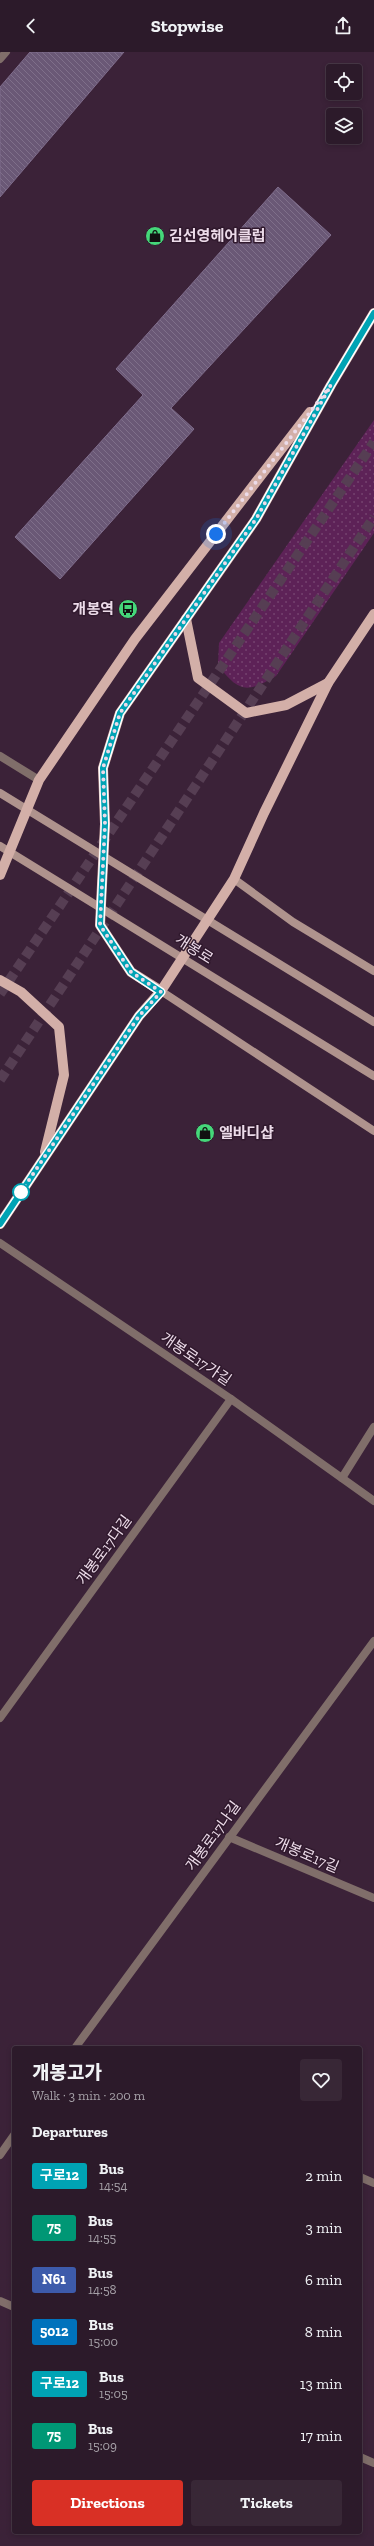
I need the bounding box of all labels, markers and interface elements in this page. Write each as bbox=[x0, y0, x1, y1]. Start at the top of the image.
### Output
icon: back bbox=[20, 15, 42, 37]
text: Stopwise bbox=[151, 15, 223, 37]
icon: share bbox=[332, 15, 354, 37]
map controls bbox=[326, 64, 362, 144]
button: locate bbox=[326, 64, 362, 100]
button: layers bbox=[326, 108, 362, 144]
shop icon: 김선영헤어클럽 bbox=[144, 225, 166, 247]
place label: 김선영헤어클럽 bbox=[169, 227, 266, 245]
your location bbox=[206, 524, 226, 544]
bus stop icon: 개봉역 bbox=[117, 598, 139, 620]
place label: 개봉역 bbox=[73, 600, 114, 618]
street label: 개봉로 bbox=[172, 930, 216, 968]
shop icon: 엘바디샵 bbox=[194, 1122, 216, 1144]
place label: 엘바디샵 bbox=[219, 1124, 274, 1142]
unlabelled marker bbox=[12, 1183, 30, 1201]
street label: 개봉로17가길 bbox=[157, 1329, 235, 1389]
street label: 개봉로17다길 bbox=[73, 1512, 135, 1588]
street label: 개봉로17나길 bbox=[182, 1798, 244, 1874]
street label: 개봉로17길 bbox=[272, 1833, 342, 1877]
button: heart bbox=[300, 2059, 342, 2101]
text: 개봉고가 bbox=[32, 2061, 102, 2084]
text: Walk · 3 min · 200 m bbox=[32, 2088, 145, 2103]
text: Departures bbox=[32, 2123, 108, 2141]
text: Bus bbox=[99, 2160, 124, 2178]
text: 구로12 bbox=[40, 2167, 79, 2184]
text: 2 min bbox=[305, 2167, 342, 2185]
text: 14:54 bbox=[99, 2178, 128, 2193]
text: Bus bbox=[88, 2212, 113, 2230]
text: 75 bbox=[47, 2219, 61, 2236]
text: 3 min bbox=[306, 2219, 342, 2237]
text: 14:55 bbox=[88, 2230, 116, 2245]
text: Bus bbox=[88, 2264, 113, 2282]
text: N61 bbox=[42, 2271, 66, 2288]
text: 6 min bbox=[305, 2271, 342, 2289]
text: 14:58 bbox=[88, 2282, 117, 2297]
text: Bus bbox=[89, 2316, 114, 2334]
text: 5012 bbox=[40, 2323, 69, 2340]
text: 8 min bbox=[305, 2323, 342, 2341]
text: 15:00 bbox=[89, 2334, 118, 2349]
text: Bus bbox=[99, 2368, 124, 2386]
text: 구로12 bbox=[40, 2375, 79, 2392]
text: 13 min bbox=[300, 2375, 342, 2393]
text: 15:05 bbox=[99, 2386, 128, 2401]
text: Bus bbox=[88, 2420, 113, 2438]
text: 75 bbox=[47, 2427, 61, 2444]
text: 17 min bbox=[300, 2427, 342, 2445]
text: 15:09 bbox=[88, 2438, 117, 2453]
button: Directions bbox=[32, 2480, 183, 2526]
button: Tickets bbox=[191, 2480, 342, 2526]

